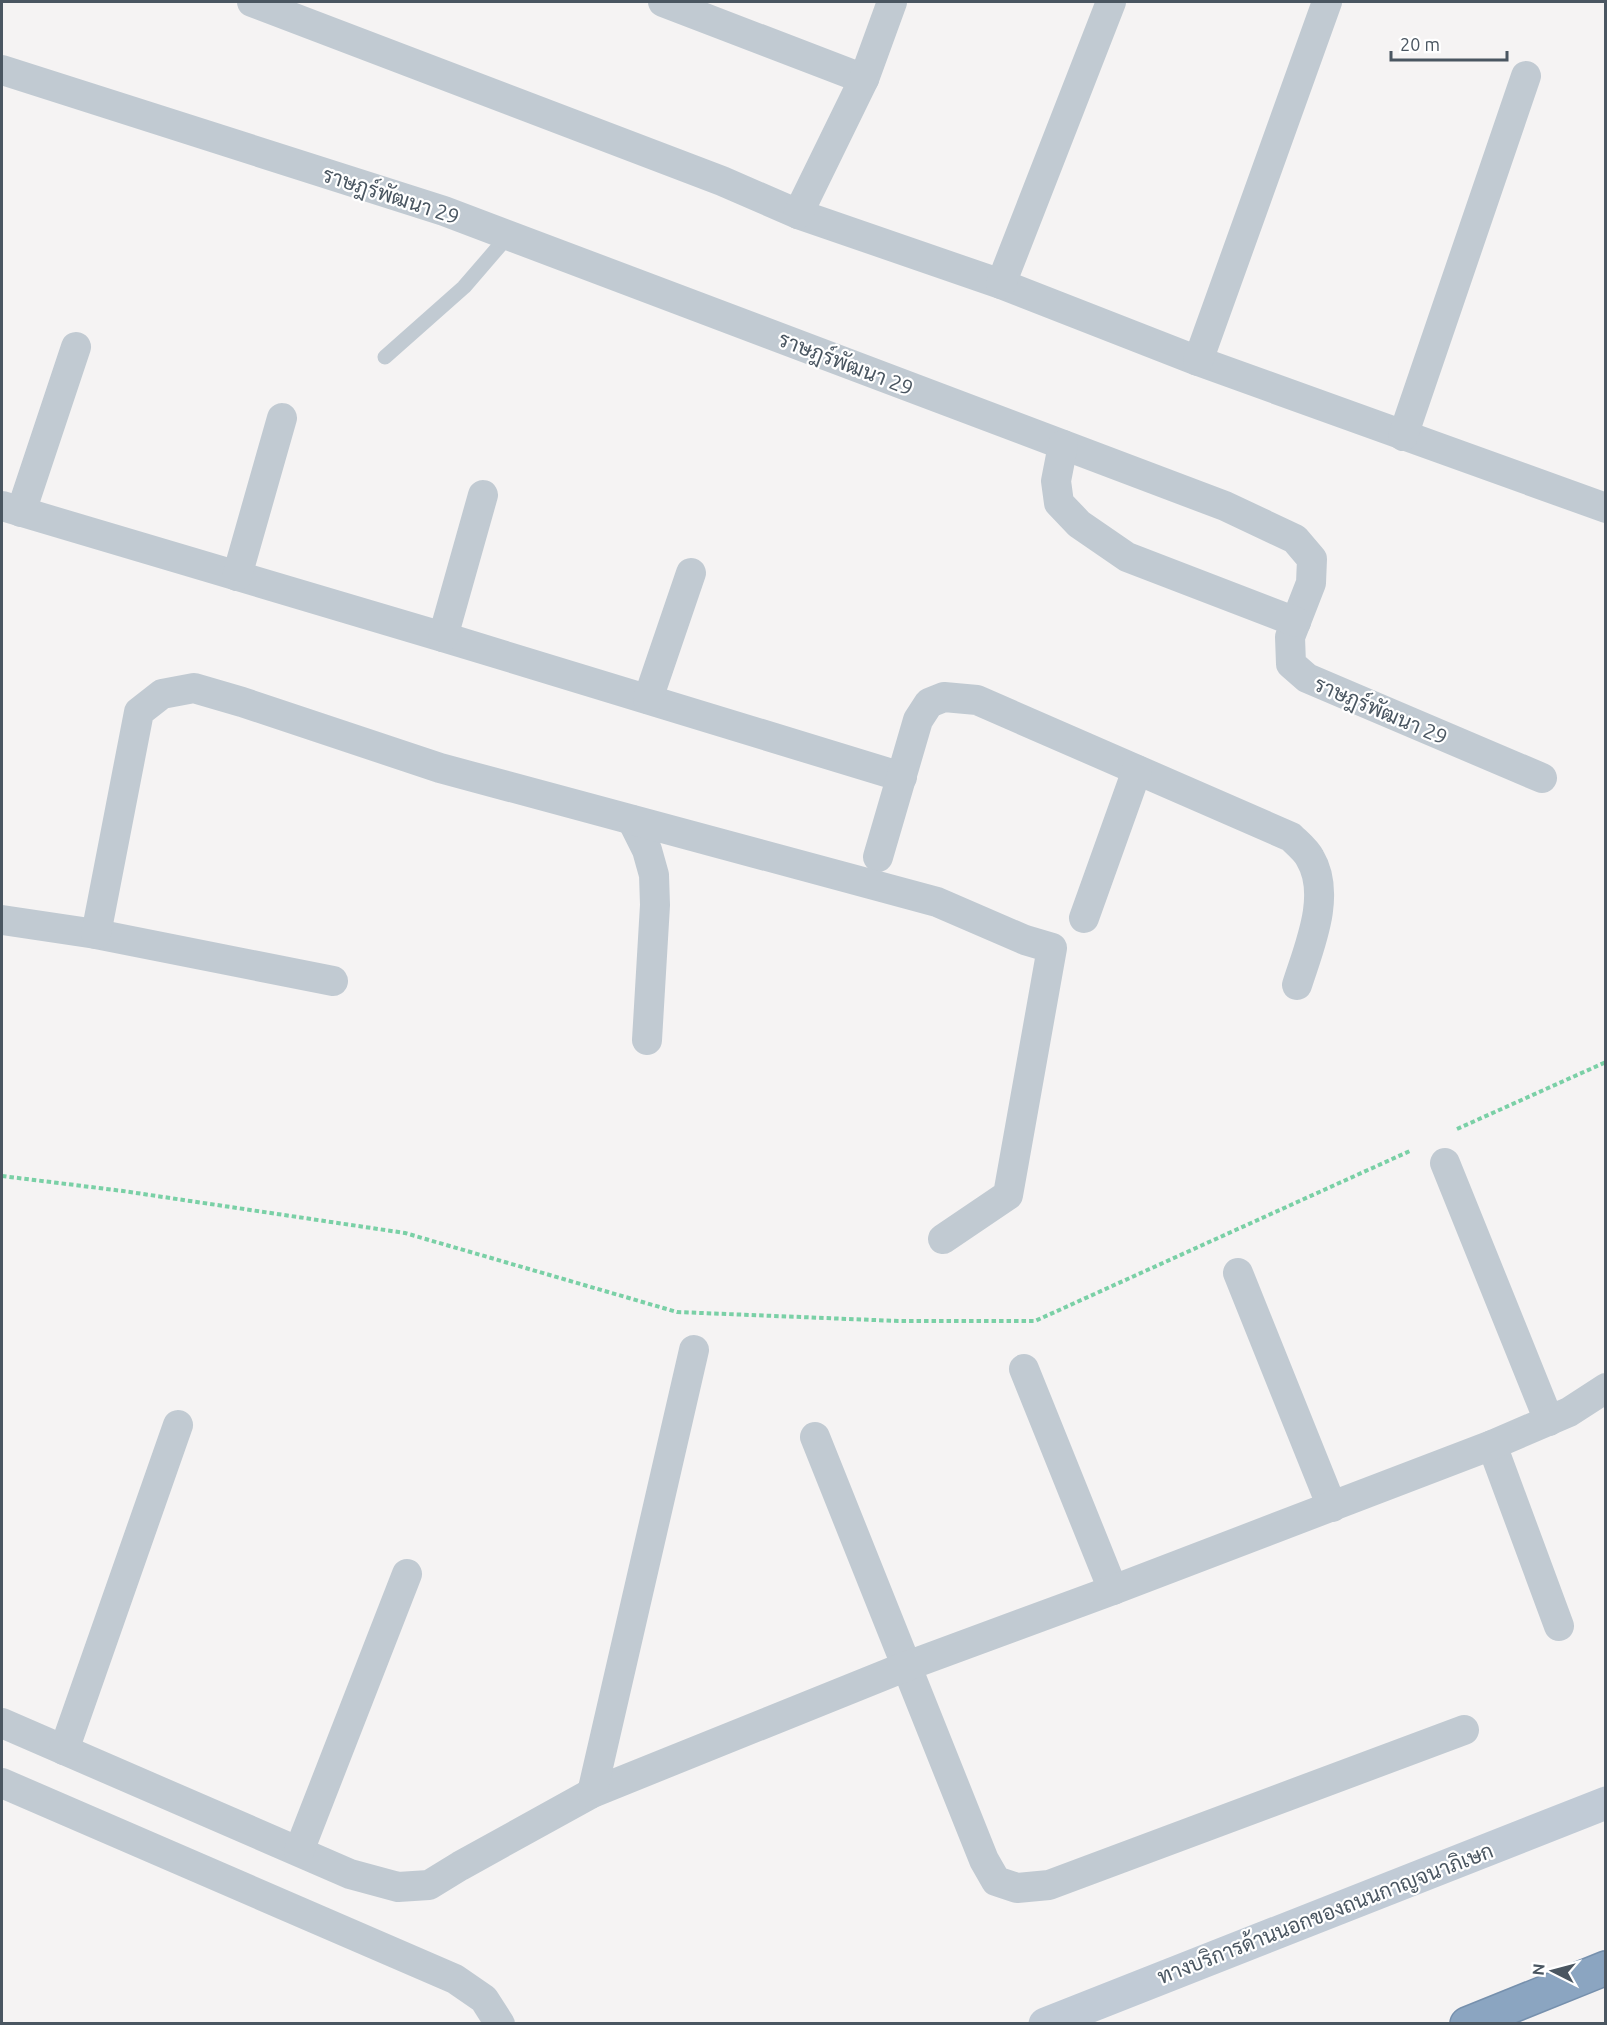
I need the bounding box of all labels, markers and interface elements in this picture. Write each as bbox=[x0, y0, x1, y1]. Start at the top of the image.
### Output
scale bar bbox=[1391, 24, 1506, 62]
text: 20 m bbox=[1400, 34, 1440, 54]
street label: ราษฎร์พัฒนา 29 bbox=[319, 161, 463, 231]
street label: ราษฎร์พัฒนา 29 bbox=[774, 325, 917, 402]
street label: ราษฎร์พัฒนา 29 bbox=[1310, 670, 1452, 752]
street label: ทางบริการด้านนอกของถนนกาญจนาภิเษก bbox=[1154, 1838, 1497, 1989]
north arrow bbox=[1523, 1941, 1583, 2001]
text: N bbox=[1529, 1963, 1548, 1976]

